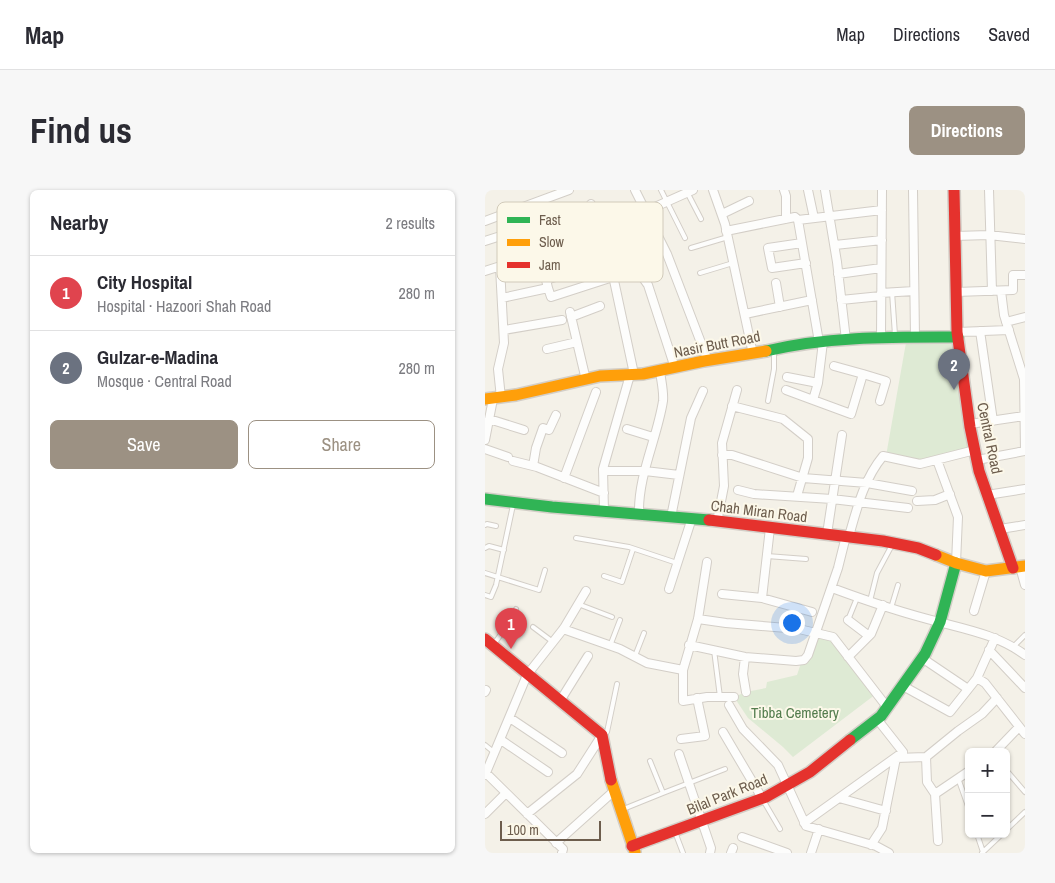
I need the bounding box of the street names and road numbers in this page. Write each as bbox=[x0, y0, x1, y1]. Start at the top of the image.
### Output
street label: Nasir Butt Road bbox=[672, 325, 762, 363]
street label: Central Road bbox=[972, 400, 1008, 476]
street label: Chah Miran Road bbox=[710, 495, 808, 527]
street label: Bilal Park Road bbox=[683, 768, 771, 820]

